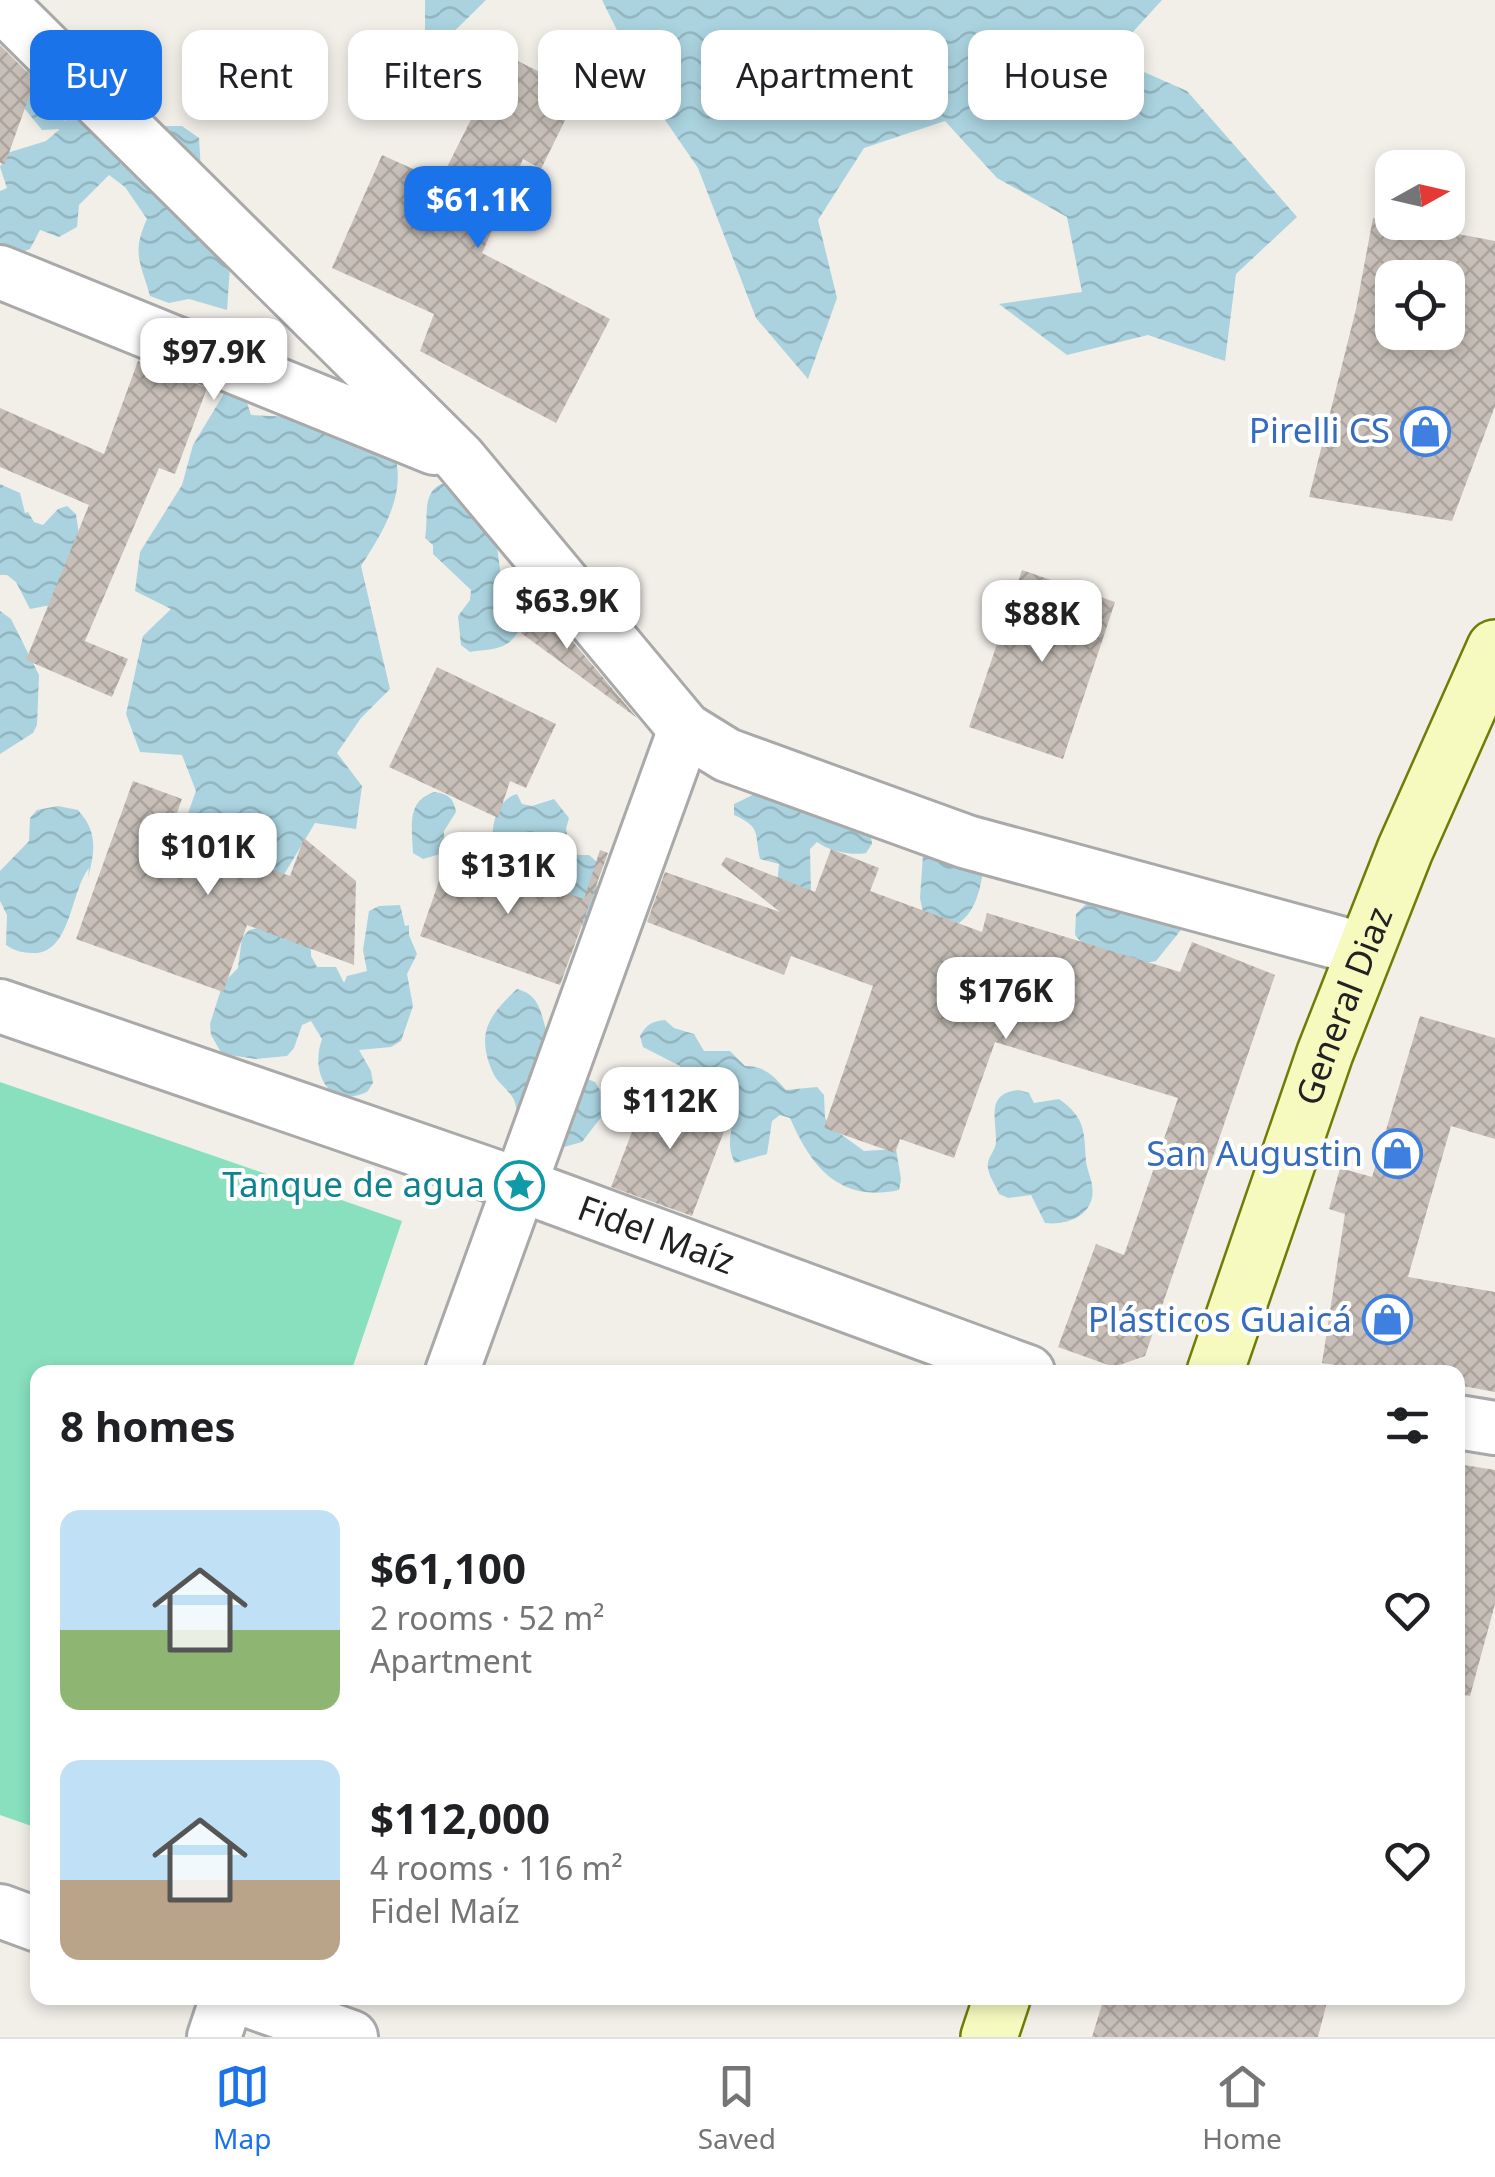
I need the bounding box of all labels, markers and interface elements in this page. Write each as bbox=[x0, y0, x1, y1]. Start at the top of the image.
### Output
chip: Buy bbox=[30, 30, 162, 120]
chip: Rent bbox=[182, 30, 328, 120]
chip: Filters bbox=[348, 30, 518, 120]
chip: New bbox=[538, 30, 681, 120]
chip: Apartment bbox=[701, 30, 948, 120]
chip: House bbox=[968, 30, 1144, 120]
north arrow bbox=[1375, 150, 1465, 240]
map controls bbox=[1375, 150, 1465, 350]
pin: $61.1K bbox=[397, 166, 559, 251]
text: $61.1K bbox=[426, 177, 530, 220]
button: locate bbox=[1375, 260, 1465, 350]
pin: $97.9K bbox=[133, 318, 295, 403]
text: $97.9K bbox=[162, 329, 266, 372]
shop icon: Pirelli CS bbox=[1399, 405, 1451, 457]
place label: Pirelli CS bbox=[1249, 406, 1390, 453]
pin: $63.9K bbox=[486, 567, 648, 652]
text: $63.9K bbox=[515, 578, 619, 621]
pin: $88K bbox=[983, 580, 1101, 665]
text: $88K bbox=[1004, 591, 1080, 634]
pin: $101K bbox=[138, 813, 278, 898]
text: $101K bbox=[161, 824, 255, 867]
pin: $131K bbox=[438, 832, 578, 917]
text: $131K bbox=[461, 843, 555, 886]
street label: General Diaz bbox=[1284, 900, 1402, 1111]
pin: $176K bbox=[936, 957, 1076, 1042]
text: $176K bbox=[959, 968, 1053, 1011]
pin: $112K bbox=[600, 1067, 740, 1152]
text: $112K bbox=[623, 1078, 717, 1121]
shop icon: San Augustin bbox=[1372, 1128, 1424, 1180]
place label: San Augustin bbox=[1146, 1129, 1363, 1176]
place icon: Tanque de agua bbox=[494, 1159, 546, 1211]
place label: Tanque de agua bbox=[222, 1160, 485, 1207]
street label: Fidel Maíz bbox=[572, 1183, 741, 1284]
shop icon: Plásticos Guaicá bbox=[1361, 1294, 1413, 1346]
place label: Plásticos Guaicá bbox=[1088, 1295, 1352, 1342]
text: 8 homes bbox=[60, 1397, 236, 1454]
icon: filters bbox=[1380, 1398, 1435, 1453]
text: $61,100 bbox=[370, 1539, 526, 1596]
icon: home bbox=[140, 1550, 260, 1670]
icon: heart bbox=[1380, 1583, 1435, 1638]
text: 2 rooms · 52 m² bbox=[370, 1596, 604, 1639]
text: Apartment bbox=[370, 1639, 532, 1682]
text: $112,000 bbox=[370, 1789, 550, 1846]
icon: home bbox=[140, 1800, 260, 1920]
icon: heart bbox=[1380, 1833, 1435, 1888]
text: 4 rooms · 116 m² bbox=[370, 1846, 623, 1889]
text: Fidel Maíz bbox=[370, 1889, 519, 1932]
tab: Map bbox=[213, 2059, 271, 2157]
tab: Saved bbox=[698, 2059, 776, 2157]
tab: Home bbox=[1202, 2059, 1282, 2157]

